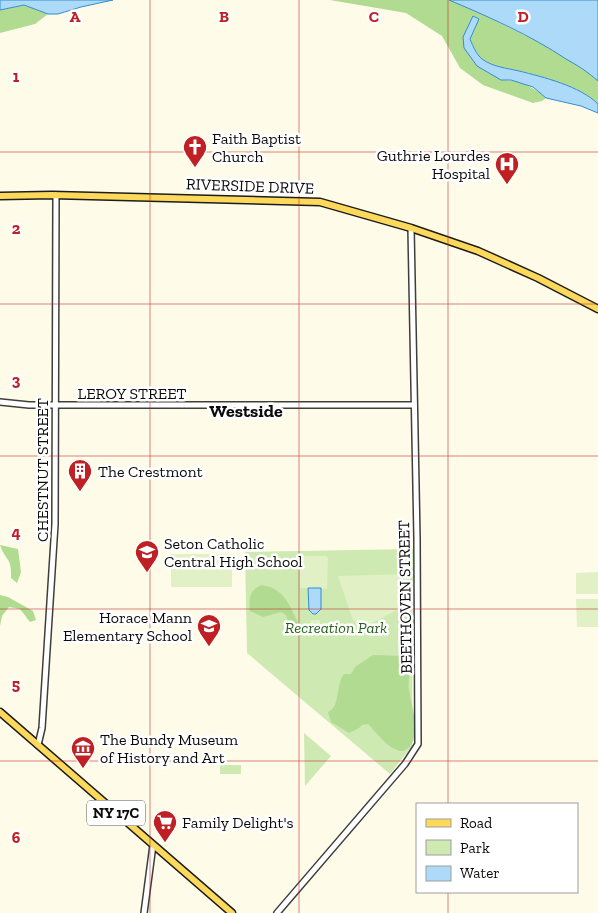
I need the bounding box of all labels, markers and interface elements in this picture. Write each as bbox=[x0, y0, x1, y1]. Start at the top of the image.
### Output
text: A bbox=[70, 7, 81, 26]
text: B bbox=[219, 7, 229, 26]
text: C bbox=[369, 7, 379, 26]
text: D bbox=[517, 7, 529, 26]
text: 1 bbox=[13, 67, 20, 86]
place label: Faith Baptist Church bbox=[212, 129, 301, 166]
church icon: Faith Baptist Church bbox=[182, 134, 208, 168]
place label: Guthrie Lourdes Hospital bbox=[377, 146, 490, 183]
hospital icon: Guthrie Lourdes Hospital bbox=[494, 151, 520, 185]
street label: RIVERSIDE DRIVE bbox=[186, 174, 314, 198]
text: 2 bbox=[12, 219, 21, 238]
text: 3 bbox=[12, 371, 21, 390]
street label: LEROY STREET bbox=[77, 384, 187, 403]
street label: CHESTNUT STREET bbox=[33, 398, 52, 542]
district label: Westside bbox=[209, 400, 283, 422]
building icon: The Crestmont bbox=[67, 458, 93, 492]
place label: The Crestmont bbox=[98, 462, 203, 481]
street label: BEETHOVEN STREET bbox=[394, 520, 416, 674]
text: 4 bbox=[11, 523, 21, 542]
place label: Seton Catholic Central High School bbox=[164, 534, 303, 571]
school or university icon: Seton Catholic Central High School bbox=[134, 539, 160, 573]
place label: Horace Mann Elementary School bbox=[63, 608, 193, 645]
school or university icon: Horace Mann Elementary School bbox=[196, 613, 222, 647]
park label: Recreation Park bbox=[285, 618, 387, 637]
text: 5 bbox=[12, 675, 20, 694]
place label: The Bundy Museum of History and Art bbox=[100, 730, 238, 767]
museum icon: The Bundy Museum of History and Art bbox=[70, 735, 96, 769]
road number: NY 17C bbox=[87, 800, 145, 826]
legend bbox=[416, 803, 578, 893]
supermarket icon: Family Delight's bbox=[152, 809, 178, 843]
place label: Family Delight's bbox=[182, 813, 293, 832]
text: Road bbox=[460, 814, 493, 832]
text: 6 bbox=[12, 828, 21, 847]
text: Park bbox=[460, 839, 490, 857]
text: Water bbox=[460, 864, 500, 882]

